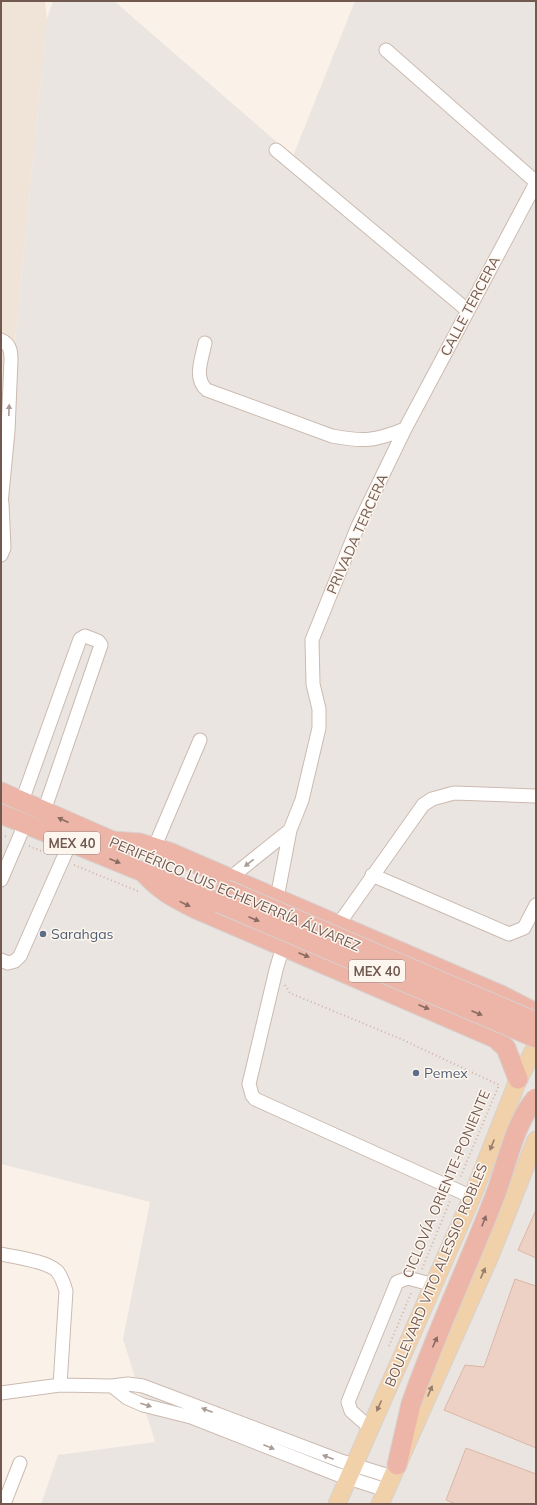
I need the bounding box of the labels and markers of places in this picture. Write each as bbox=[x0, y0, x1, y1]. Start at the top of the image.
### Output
place label: Sarahgas bbox=[51, 925, 114, 943]
marker: Sarahgas bbox=[38, 929, 48, 939]
place label: Pemex bbox=[424, 1064, 468, 1082]
marker: Pemex bbox=[411, 1068, 421, 1078]

